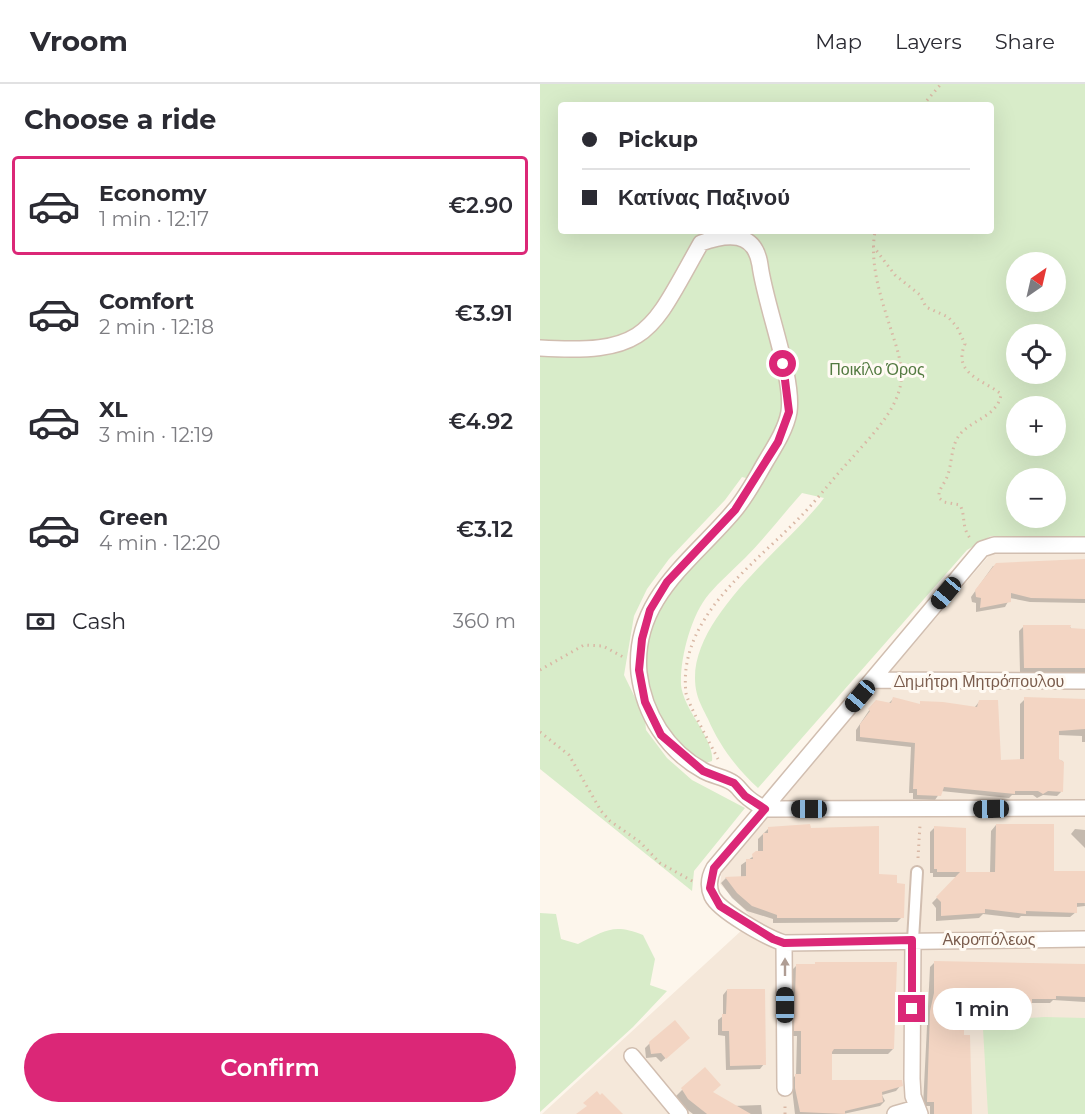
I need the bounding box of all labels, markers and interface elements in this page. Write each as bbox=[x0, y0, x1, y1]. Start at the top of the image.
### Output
text: Vroom bbox=[30, 24, 128, 58]
text: Map bbox=[815, 29, 862, 54]
text: Layers bbox=[895, 29, 962, 54]
text: Share bbox=[995, 29, 1055, 54]
text: Choose a ride bbox=[24, 103, 216, 136]
text: Pickup bbox=[618, 126, 698, 153]
icon: car bbox=[27, 179, 81, 233]
text: Economy bbox=[99, 180, 207, 207]
text: Κατίνας Παξινού bbox=[618, 184, 790, 211]
text: €2.90 bbox=[448, 192, 513, 219]
text: 1 min · 12:17 bbox=[99, 207, 209, 231]
north arrow bbox=[1006, 252, 1066, 312]
map controls bbox=[1006, 252, 1066, 528]
icon: car bbox=[27, 287, 81, 341]
text: Comfort bbox=[99, 288, 194, 315]
text: €3.91 bbox=[455, 300, 513, 327]
text: 2 min · 12:18 bbox=[99, 315, 214, 339]
button: locate bbox=[1006, 324, 1066, 384]
route start bbox=[769, 350, 796, 377]
park label: Ποικίλο Όρος bbox=[829, 360, 925, 379]
icon: car bbox=[27, 395, 81, 449]
text: XL bbox=[99, 396, 128, 423]
button: + bbox=[1006, 396, 1066, 456]
text: €4.92 bbox=[448, 408, 513, 435]
text: 3 min · 12:19 bbox=[99, 423, 213, 447]
button: − bbox=[1006, 468, 1066, 528]
icon: car bbox=[27, 503, 81, 557]
text: Green bbox=[99, 504, 168, 531]
text: €3.12 bbox=[456, 516, 513, 543]
text: 4 min · 12:20 bbox=[99, 531, 220, 555]
car bbox=[928, 573, 964, 613]
icon: cash bbox=[24, 605, 57, 638]
text: Cash bbox=[72, 608, 126, 635]
text: 360 m bbox=[453, 609, 516, 633]
street label: Δημήτρη Μητρόπουλου bbox=[894, 672, 1064, 691]
car bbox=[842, 676, 878, 716]
car bbox=[791, 800, 827, 818]
car bbox=[973, 800, 1009, 818]
street label: Ακροπόλεως bbox=[942, 930, 1036, 949]
one-way arrow bbox=[780, 957, 789, 976]
car bbox=[776, 987, 794, 1023]
callout: 1 min bbox=[933, 988, 1032, 1030]
route end bbox=[898, 995, 925, 1022]
text: 1 min bbox=[956, 997, 1009, 1021]
button: Confirm bbox=[24, 1033, 516, 1102]

